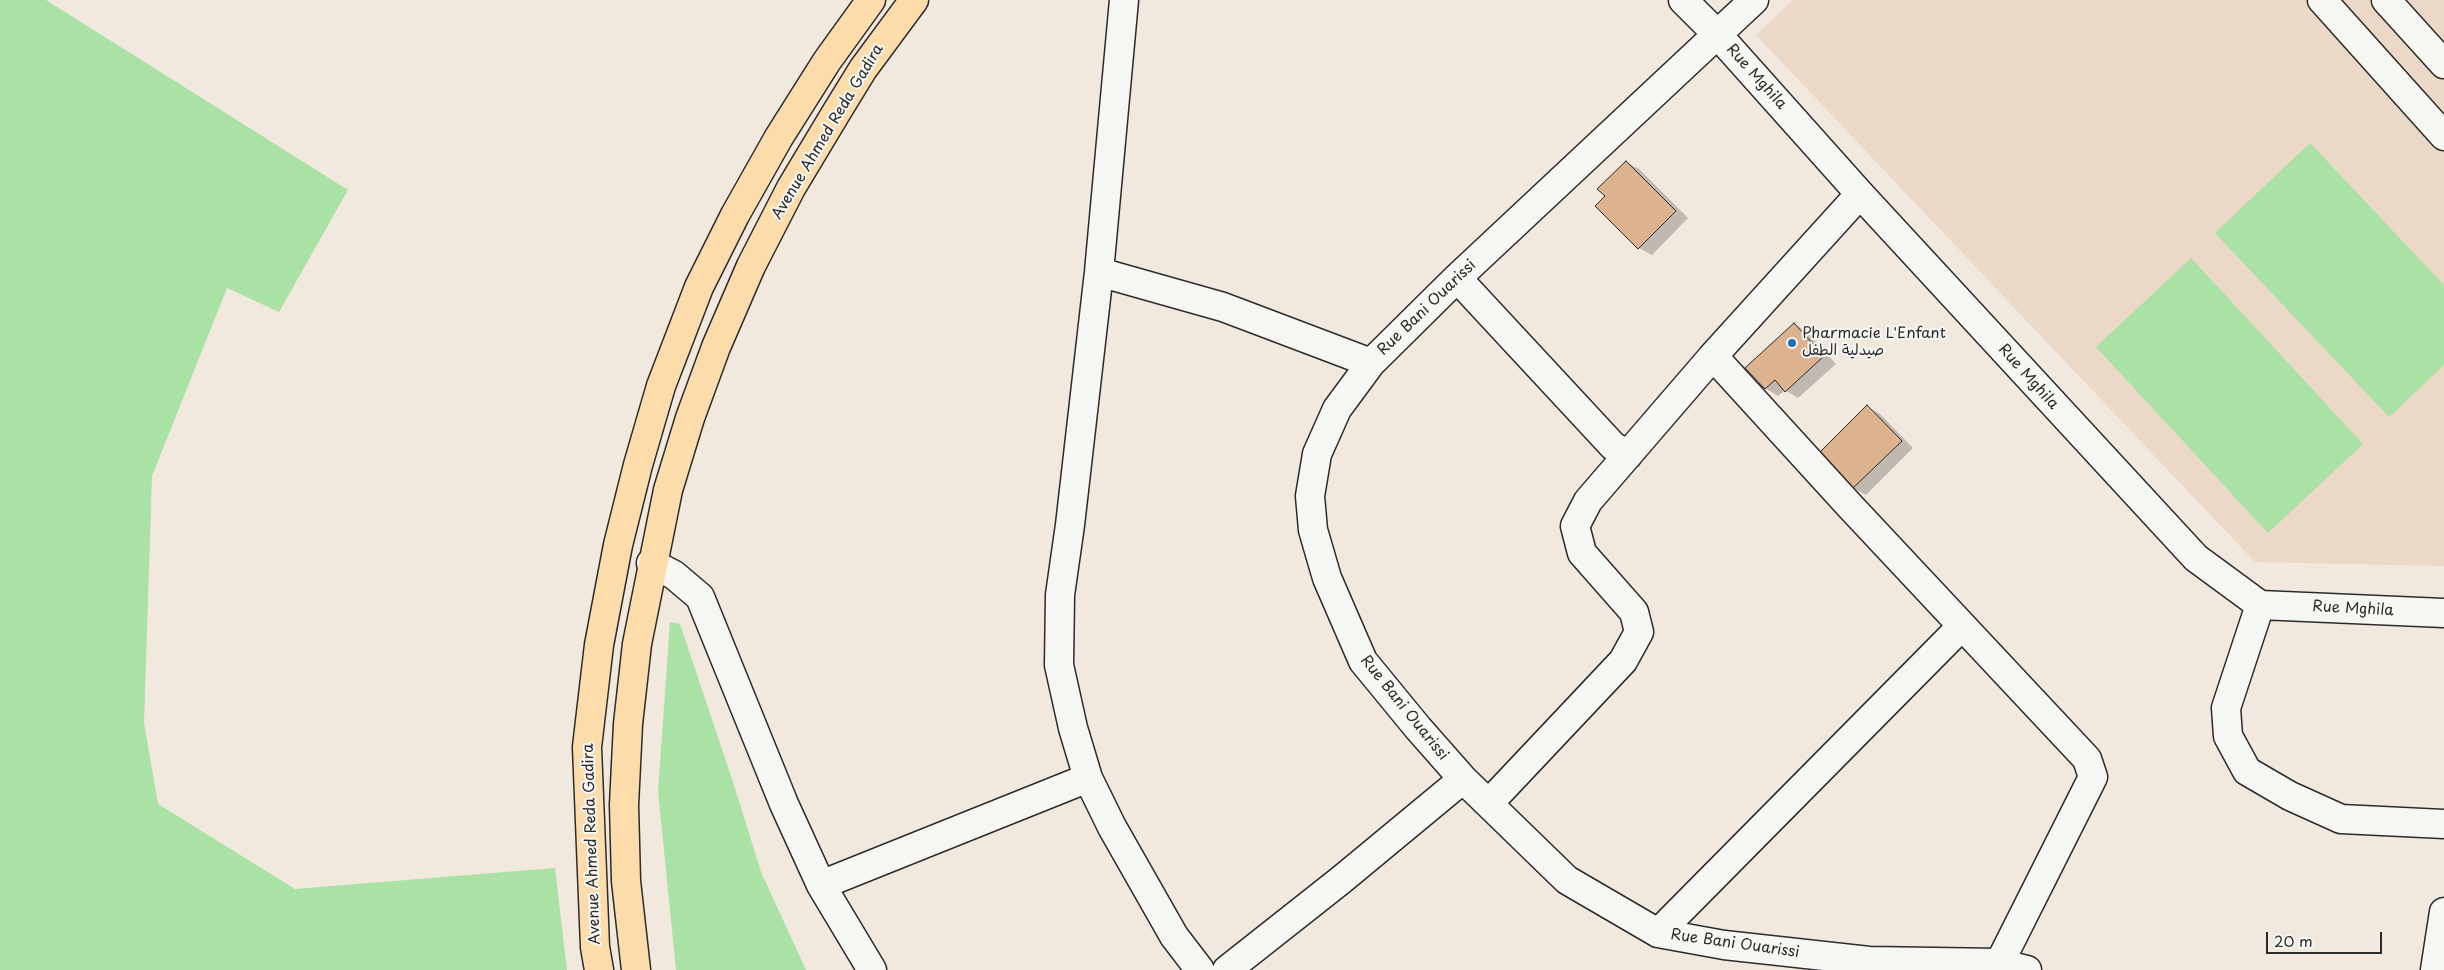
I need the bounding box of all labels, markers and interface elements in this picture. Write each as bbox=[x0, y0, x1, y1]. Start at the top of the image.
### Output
street label: Avenue Ahmed Reda Gadira bbox=[768, 41, 888, 223]
street label: Rue Mghila bbox=[1722, 41, 1790, 113]
street label: Rue Bani Ouarissi bbox=[1374, 256, 1480, 360]
place label: Pharmacie L'Enfant صيدلية الطفل bbox=[1802, 325, 1946, 360]
marker: Pharmacie L'Enfant صيدلية الطفل bbox=[1786, 337, 1798, 349]
street label: Rue Mghila bbox=[1994, 341, 2062, 413]
street label: Rue Mghila bbox=[2312, 598, 2394, 620]
street label: Rue Bani Ouarissi bbox=[1356, 652, 1452, 764]
street label: Avenue Ahmed Reda Gadira bbox=[579, 743, 605, 945]
scale bar bbox=[2269, 922, 2385, 954]
street label: Rue Bani Ouarissi bbox=[1669, 926, 1801, 962]
text: 20 m bbox=[2274, 929, 2313, 952]

